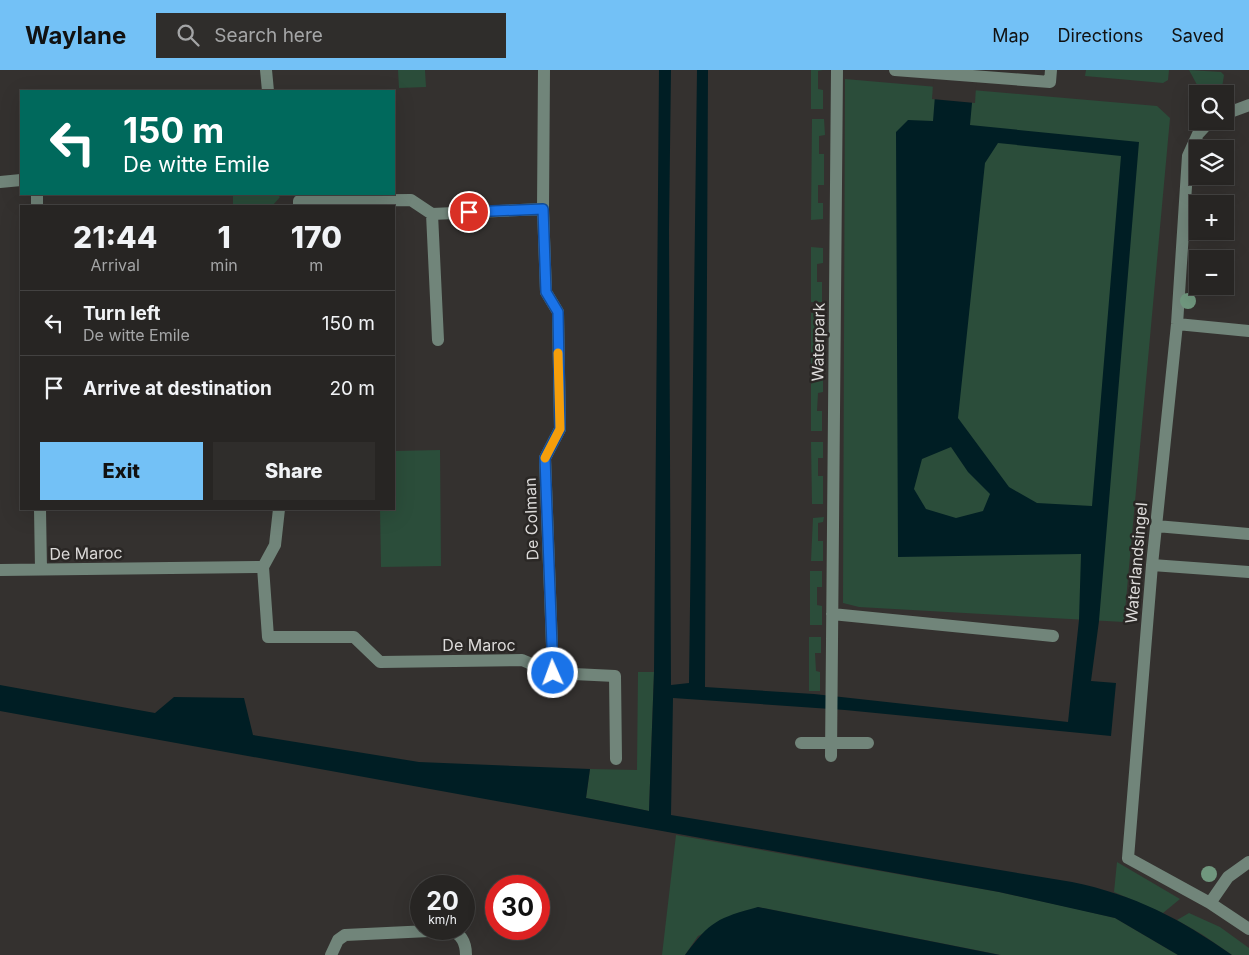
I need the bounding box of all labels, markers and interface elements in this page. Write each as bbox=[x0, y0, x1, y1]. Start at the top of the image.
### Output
search box bbox=[156, 13, 506, 58]
text: Waylane bbox=[25, 21, 126, 50]
icon: search bbox=[174, 21, 202, 49]
text: Search here bbox=[214, 24, 323, 47]
text: Map bbox=[992, 25, 1030, 46]
text: Directions bbox=[1058, 25, 1143, 46]
text: Saved bbox=[1171, 25, 1224, 46]
map controls bbox=[1189, 85, 1234, 295]
button: search bbox=[1189, 85, 1234, 130]
text: 150 m bbox=[123, 109, 224, 151]
icon: left bbox=[40, 110, 105, 175]
button: layers bbox=[1189, 140, 1234, 185]
text: De witte Emile bbox=[123, 151, 270, 177]
pin bbox=[448, 191, 490, 233]
button: + bbox=[1189, 195, 1234, 240]
icon: arrive bbox=[455, 198, 483, 226]
text: 21:44 bbox=[73, 219, 157, 255]
text: 1 bbox=[217, 219, 231, 255]
text: 170 bbox=[291, 219, 342, 255]
button: − bbox=[1189, 250, 1234, 295]
text: Arrival bbox=[91, 255, 140, 275]
text: min bbox=[210, 255, 238, 275]
text: m bbox=[309, 255, 323, 275]
text: Turn left bbox=[83, 302, 161, 325]
street label: Waterpark bbox=[807, 302, 829, 381]
icon: left bbox=[40, 309, 68, 337]
text: 150 m bbox=[322, 312, 375, 335]
text: De witte Emile bbox=[83, 325, 190, 345]
icon: arrive bbox=[40, 374, 68, 402]
text: Arrive at destination bbox=[83, 377, 272, 400]
text: 20 m bbox=[329, 377, 375, 400]
button: Exit bbox=[40, 442, 203, 500]
button: Share bbox=[213, 442, 375, 500]
street label: De Colman bbox=[520, 477, 542, 561]
street label: Waterlandsingel bbox=[1121, 502, 1151, 624]
street label: De Maroc bbox=[49, 542, 123, 564]
street label: De Maroc bbox=[442, 635, 516, 655]
position arrow bbox=[526, 646, 578, 698]
speed limit sign: 30 bbox=[485, 875, 550, 940]
text: 20 bbox=[426, 886, 459, 916]
text: km/h bbox=[428, 912, 457, 927]

